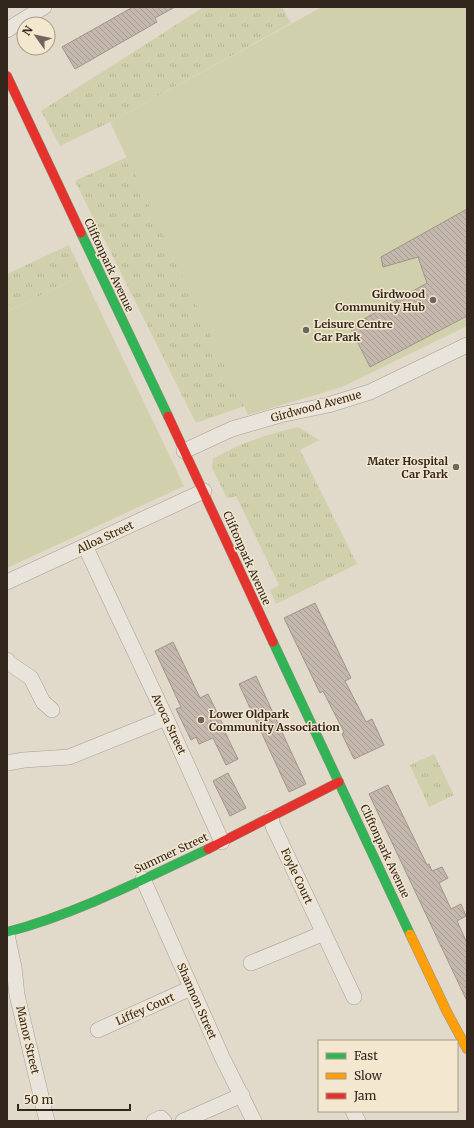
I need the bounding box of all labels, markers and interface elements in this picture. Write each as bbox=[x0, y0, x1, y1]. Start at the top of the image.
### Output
north arrow bbox=[16, 16, 56, 56]
text: N bbox=[19, 23, 36, 38]
street label: Cliftonpark Avenue bbox=[81, 216, 137, 314]
place label: Girdwood Community Hub bbox=[335, 287, 425, 314]
marker: Girdwood Community Hub bbox=[428, 295, 438, 305]
place label: Leisure Centre Car Park bbox=[314, 317, 393, 344]
marker: Leisure Centre Car Park bbox=[301, 325, 311, 335]
street label: Girdwood Avenue bbox=[269, 387, 363, 425]
place label: Mater Hospital Car Park bbox=[367, 454, 449, 481]
marker: Mater Hospital Car Park bbox=[451, 462, 461, 472]
street label: Cliftonpark Avenue bbox=[220, 509, 274, 607]
street label: Alloa Street bbox=[73, 517, 136, 557]
street label: Avoca Street bbox=[148, 690, 189, 757]
place label: Lower Oldpark Community Association bbox=[209, 707, 340, 734]
marker: Lower Oldpark Community Association bbox=[196, 715, 206, 725]
street label: Cliftonpark Avenue bbox=[357, 802, 413, 900]
street label: Summer Street bbox=[132, 829, 211, 876]
street label: Foyle Court bbox=[278, 846, 316, 907]
street label: Shannon Street bbox=[174, 961, 220, 1042]
street label: Liffey Court bbox=[113, 990, 177, 1028]
street label: Manor Street bbox=[13, 1005, 43, 1076]
legend bbox=[318, 1040, 458, 1112]
text: Fast bbox=[354, 1048, 378, 1063]
text: Slow bbox=[354, 1068, 383, 1083]
scale bar bbox=[18, 1086, 130, 1112]
text: Jam bbox=[353, 1088, 377, 1103]
text: 50 m bbox=[24, 1092, 53, 1107]

